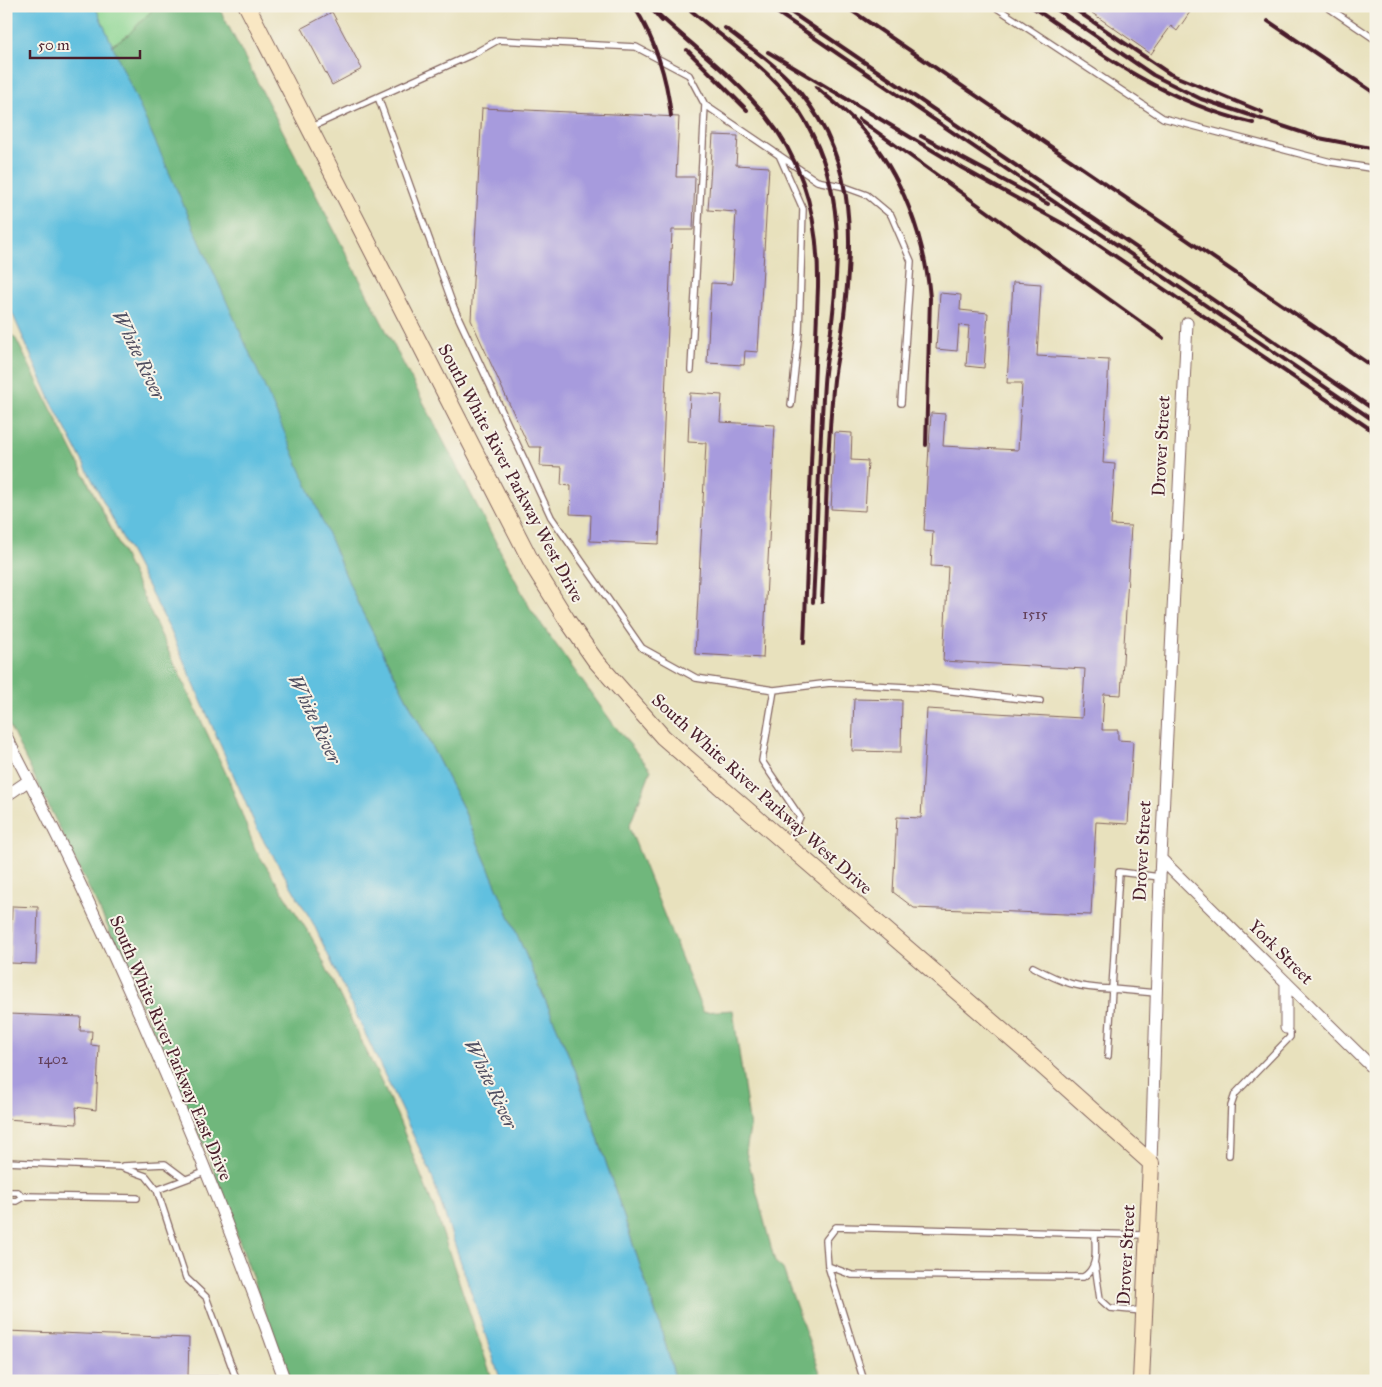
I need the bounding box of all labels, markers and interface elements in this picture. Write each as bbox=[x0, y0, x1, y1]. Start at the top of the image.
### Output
scale bar bbox=[30, 28, 140, 60]
text: 50 m bbox=[38, 36, 70, 54]
water label: White River bbox=[107, 307, 171, 404]
street label: South White River Parkway West Drive bbox=[433, 340, 589, 606]
street label: Drover Street bbox=[1147, 394, 1175, 497]
house number: 1515 bbox=[1022, 605, 1048, 623]
water label: White River bbox=[283, 671, 347, 768]
street label: South White River Parkway West Drive bbox=[647, 689, 877, 899]
street label: Drover Street bbox=[1128, 799, 1156, 902]
street label: South White River Parkway East Drive bbox=[105, 912, 237, 1184]
street label: York Street bbox=[1244, 915, 1319, 990]
water label: White River bbox=[459, 1036, 523, 1133]
house number: 1402 bbox=[38, 1050, 69, 1068]
street label: Drover Street bbox=[1112, 1203, 1140, 1306]

